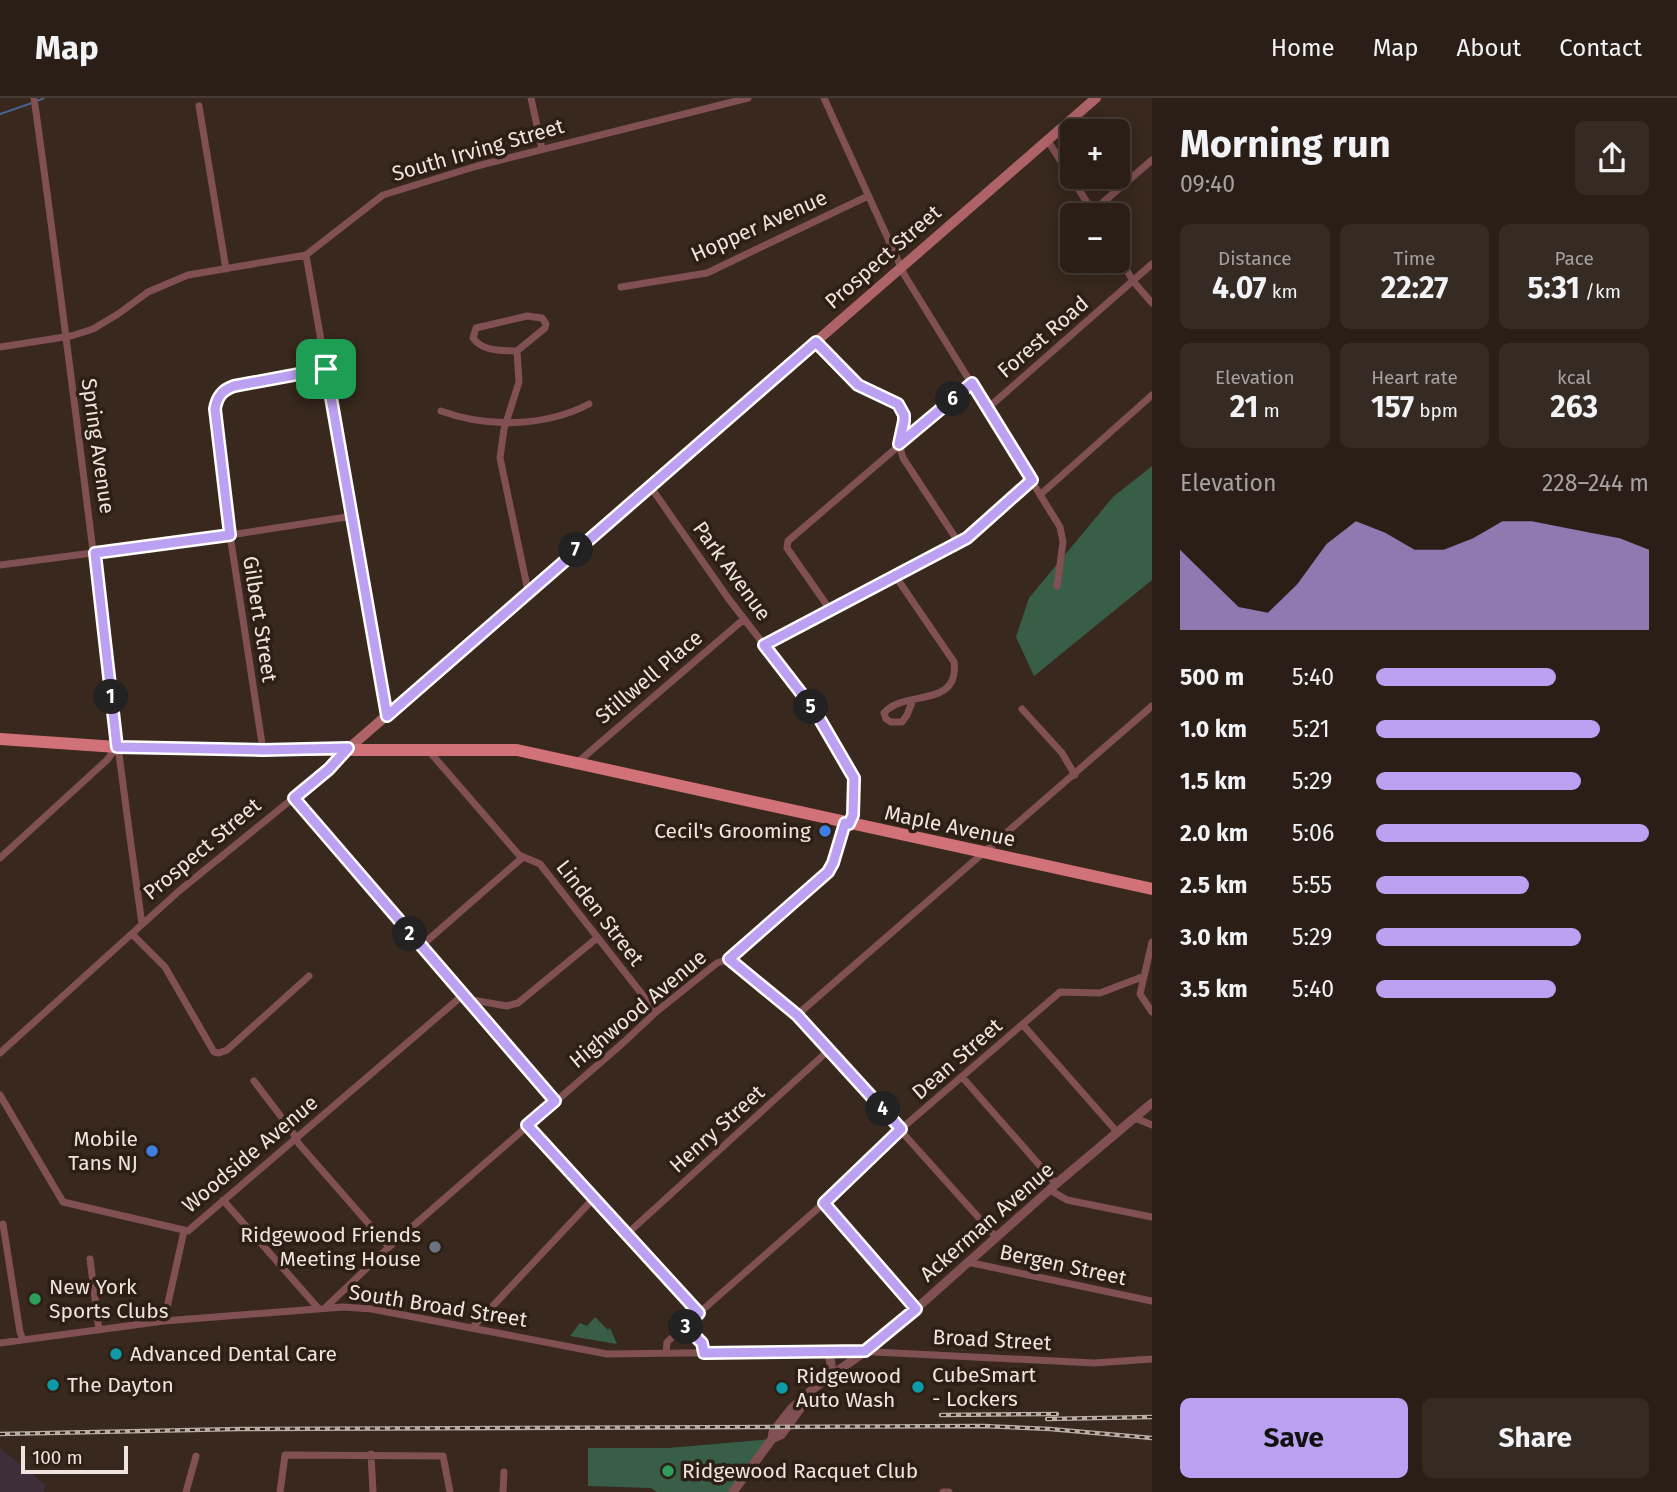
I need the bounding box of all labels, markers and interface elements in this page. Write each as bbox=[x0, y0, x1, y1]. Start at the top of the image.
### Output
text: Map bbox=[35, 28, 99, 68]
text: Home bbox=[1271, 34, 1335, 62]
text: Map bbox=[1373, 34, 1419, 62]
text: About bbox=[1457, 34, 1521, 62]
text: Contact bbox=[1559, 34, 1642, 62]
street label: South Irving Street bbox=[389, 113, 567, 187]
map controls bbox=[1060, 119, 1130, 273]
button: + bbox=[1060, 119, 1130, 189]
text: Morning run bbox=[1180, 121, 1391, 167]
button: share bbox=[1575, 121, 1649, 195]
text: 09:40 bbox=[1180, 170, 1235, 198]
street label: Hopper Avenue bbox=[687, 184, 831, 268]
street label: Prospect Street bbox=[820, 199, 947, 315]
button: − bbox=[1060, 203, 1130, 273]
text: Distance bbox=[1218, 247, 1292, 270]
text: Time bbox=[1394, 247, 1435, 270]
text: Pace bbox=[1554, 247, 1594, 270]
text: 4.07 bbox=[1212, 270, 1267, 306]
text: 22:27 bbox=[1381, 270, 1448, 306]
text: 5:31 bbox=[1527, 270, 1580, 306]
text: km bbox=[1267, 280, 1298, 303]
text: /km bbox=[1580, 280, 1621, 303]
street label: Forest Road bbox=[992, 290, 1094, 384]
pin bbox=[296, 339, 356, 399]
icon: arrive bbox=[307, 350, 345, 388]
text: Elevation bbox=[1215, 366, 1295, 389]
text: Heart rate bbox=[1371, 366, 1458, 389]
text: kcal bbox=[1557, 366, 1591, 389]
street label: Spring Avenue bbox=[76, 377, 120, 515]
pin: 6 bbox=[936, 382, 970, 416]
text: 6 bbox=[947, 387, 958, 410]
text: 21 bbox=[1230, 389, 1259, 425]
text: 157 bbox=[1371, 389, 1414, 425]
text: 263 bbox=[1550, 389, 1598, 425]
text: m bbox=[1259, 399, 1280, 422]
text: bpm bbox=[1414, 399, 1458, 422]
text: Elevation bbox=[1180, 469, 1276, 497]
text: 228–244 m bbox=[1542, 469, 1649, 497]
street label: Park Avenue bbox=[687, 516, 777, 626]
pin: 7 bbox=[558, 532, 594, 568]
text: 7 bbox=[571, 538, 580, 561]
street label: Gilbert Street bbox=[237, 554, 283, 684]
street label: Stillwell Place bbox=[590, 625, 708, 729]
text: 500 m bbox=[1180, 663, 1244, 691]
text: 5:40 bbox=[1292, 663, 1334, 691]
pin: 1 bbox=[94, 680, 128, 714]
text: 1 bbox=[106, 685, 115, 708]
pin: 5 bbox=[794, 690, 828, 724]
text: 5 bbox=[805, 695, 816, 718]
text: 1.0 km bbox=[1180, 715, 1247, 743]
text: 5:21 bbox=[1292, 715, 1330, 743]
text: 1.5 km bbox=[1180, 767, 1246, 795]
text: 5:29 bbox=[1292, 767, 1332, 795]
street label: Prospect Street bbox=[138, 792, 266, 906]
street label: Maple Avenue bbox=[882, 799, 1018, 853]
place label: Cecil's Grooming bbox=[654, 818, 811, 844]
text: 2.0 km bbox=[1180, 819, 1248, 847]
text: 5:06 bbox=[1292, 819, 1334, 847]
marker: Cecil's Grooming bbox=[817, 823, 833, 839]
street label: Linden Street bbox=[550, 855, 650, 972]
text: 2.5 km bbox=[1180, 871, 1248, 899]
text: 5:55 bbox=[1292, 871, 1332, 899]
pin: 2 bbox=[392, 916, 428, 952]
text: 2 bbox=[405, 922, 414, 945]
text: 3.0 km bbox=[1180, 923, 1248, 951]
text: 5:29 bbox=[1292, 923, 1332, 951]
street label: Highwood Avenue bbox=[564, 944, 712, 1074]
text: 3.5 km bbox=[1180, 975, 1248, 1003]
text: 5:40 bbox=[1292, 975, 1334, 1003]
street label: Dean Street bbox=[907, 1012, 1008, 1105]
street label: Henry Street bbox=[664, 1079, 770, 1178]
street label: Woodside Avenue bbox=[177, 1090, 323, 1218]
pin: 4 bbox=[866, 1091, 900, 1126]
text: 4 bbox=[877, 1097, 888, 1120]
place label: Mobile Tans NJ bbox=[68, 1126, 138, 1176]
marker: Mobile Tans NJ bbox=[144, 1143, 160, 1159]
street label: Ackerman Avenue bbox=[915, 1157, 1059, 1287]
place label: Ridgewood Friends Meeting House bbox=[240, 1222, 421, 1272]
marker: Ridgewood Friends Meeting House bbox=[427, 1239, 443, 1255]
street label: Bergen Street bbox=[997, 1239, 1129, 1291]
place label: New York Sports Clubs bbox=[49, 1274, 169, 1324]
street label: South Broad Street bbox=[347, 1279, 529, 1333]
marker: New York Sports Clubs bbox=[27, 1291, 43, 1307]
pin: 3 bbox=[668, 1310, 704, 1344]
text: 3 bbox=[681, 1315, 690, 1338]
street label: Broad Street bbox=[932, 1324, 1052, 1356]
place label: Advanced Dental Care bbox=[130, 1341, 337, 1367]
marker: Advanced Dental Care bbox=[108, 1346, 124, 1362]
place label: CubeSmart - Lockers bbox=[932, 1362, 1037, 1412]
place label: Ridgewood Auto Wash bbox=[796, 1363, 901, 1413]
place label: The Dayton bbox=[67, 1372, 174, 1398]
marker: The Dayton bbox=[45, 1377, 61, 1393]
marker: CubeSmart - Lockers bbox=[910, 1379, 926, 1395]
marker: Ridgewood Auto Wash bbox=[774, 1380, 790, 1396]
button: Save bbox=[1180, 1398, 1408, 1478]
button: Share bbox=[1422, 1398, 1649, 1478]
scale bar bbox=[21, 1443, 128, 1475]
text: 100 m bbox=[32, 1446, 83, 1469]
place label: Ridgewood Racquet Club bbox=[682, 1458, 918, 1484]
marker: Ridgewood Racquet Club bbox=[660, 1463, 676, 1479]

